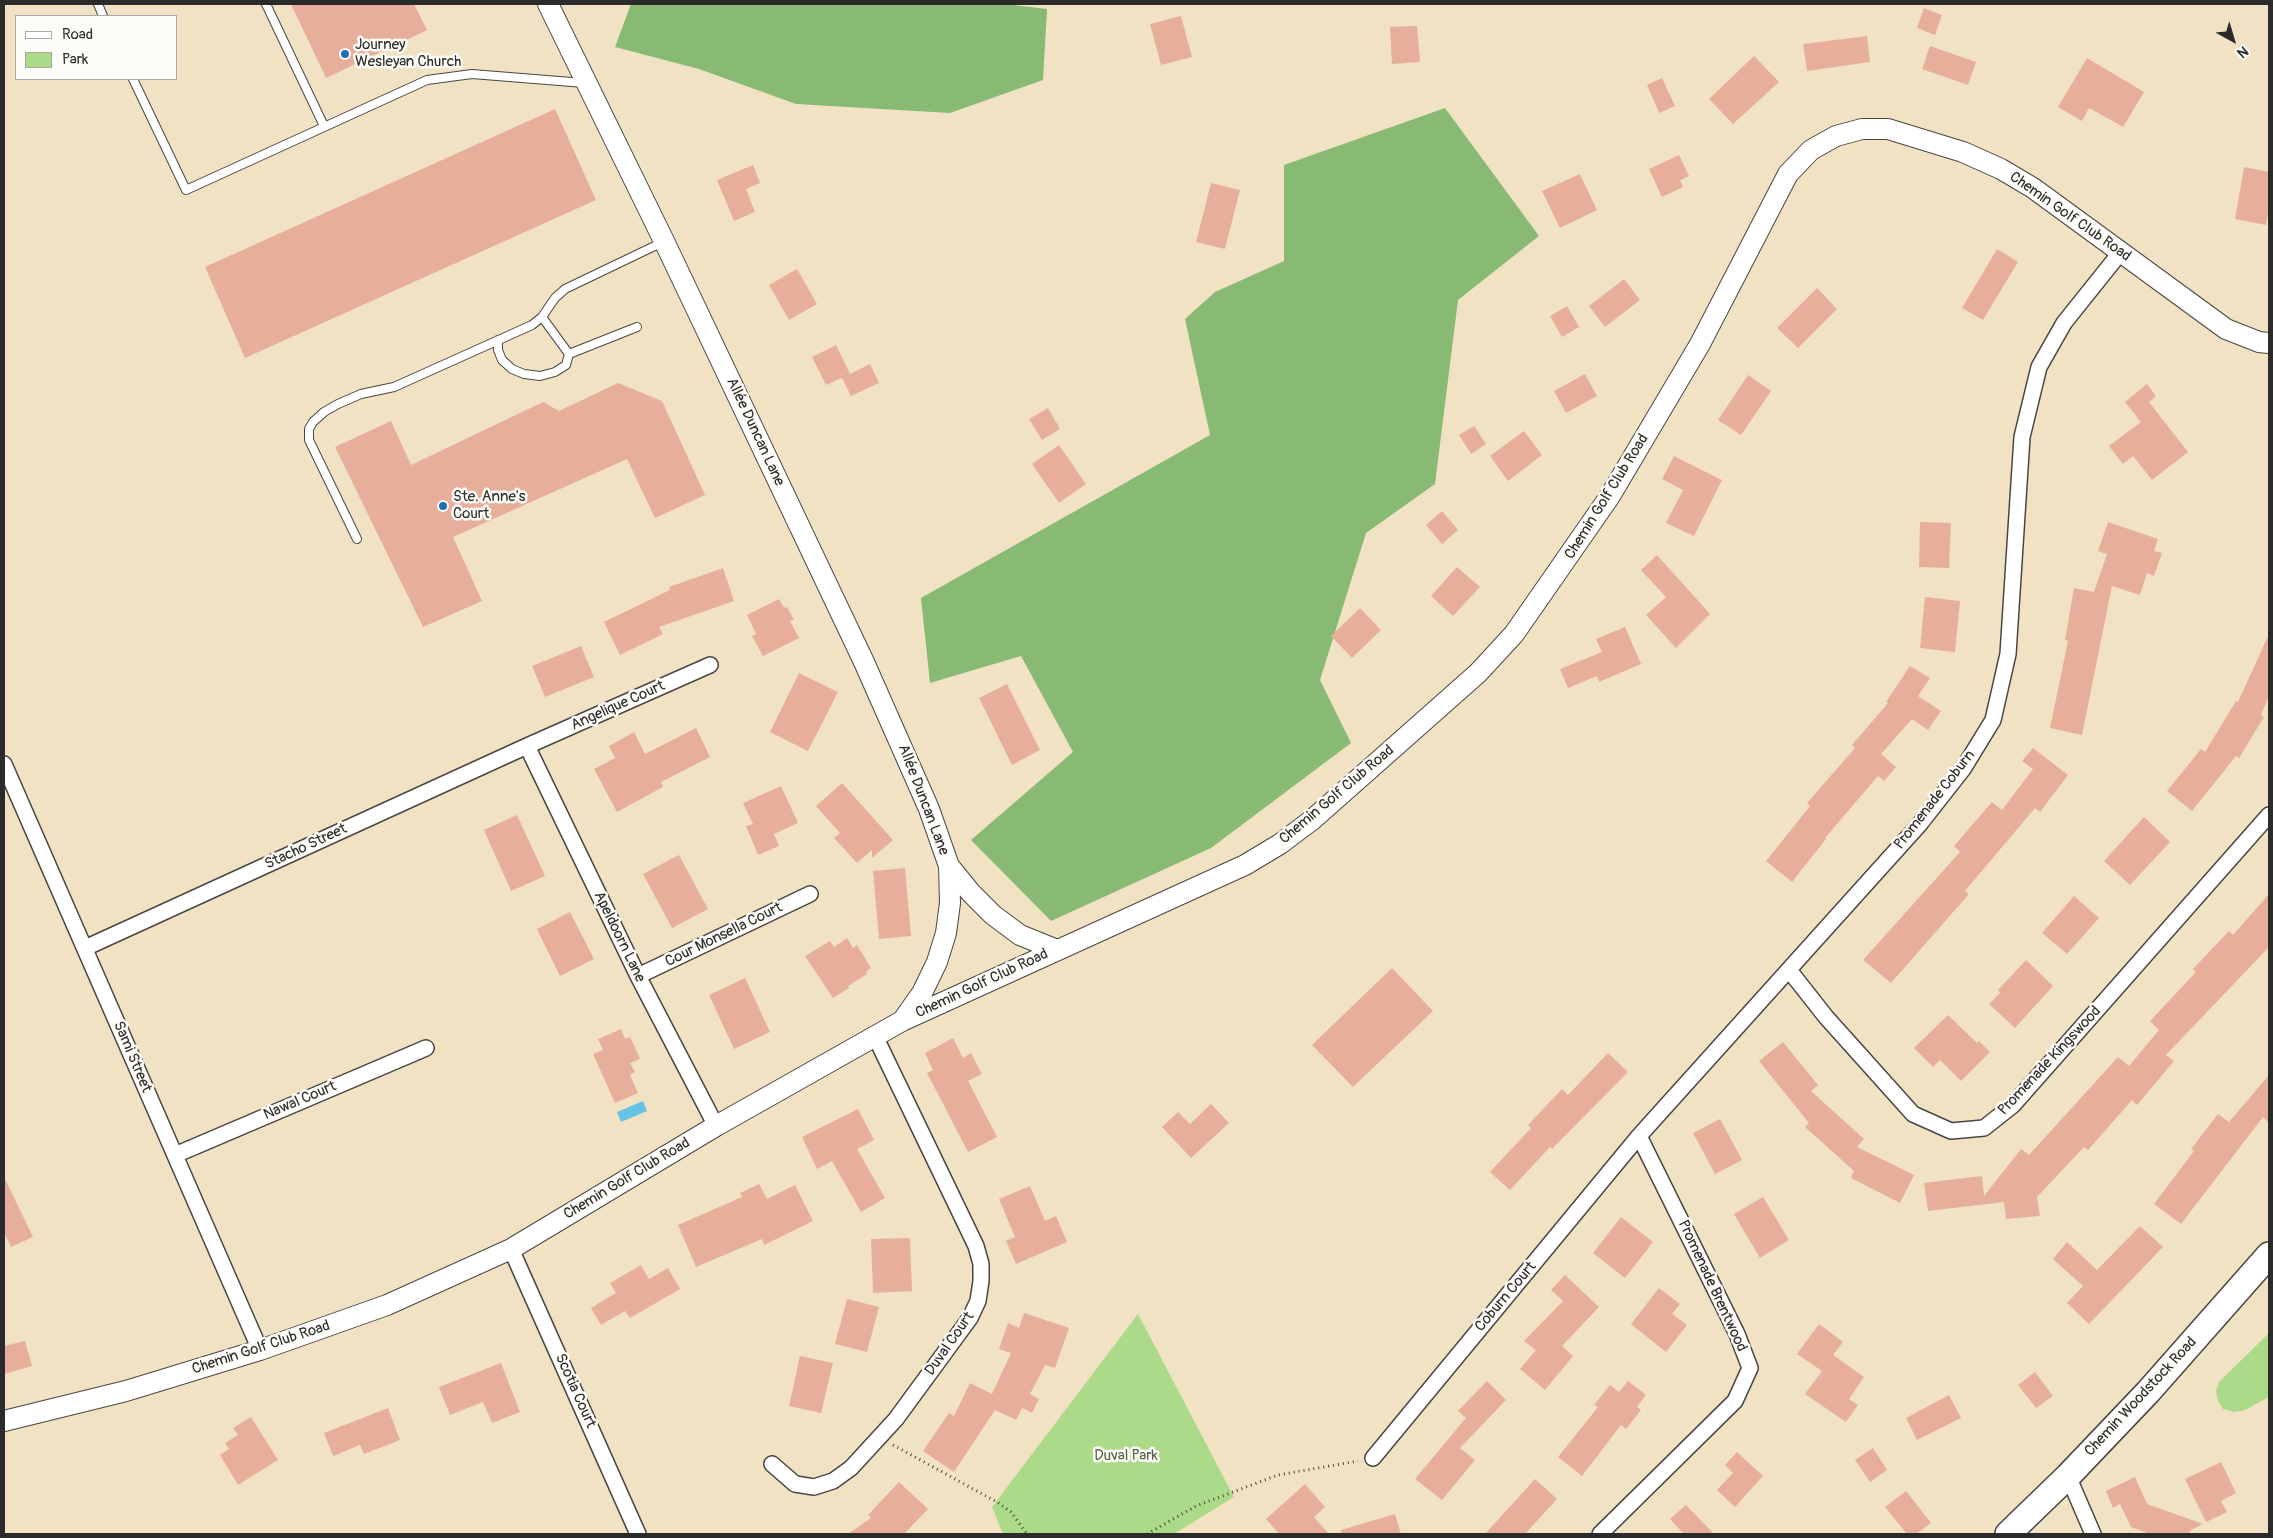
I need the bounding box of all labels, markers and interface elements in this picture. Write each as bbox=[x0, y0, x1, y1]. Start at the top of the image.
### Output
legend bbox=[15, 15, 178, 80]
north arrow bbox=[2208, 15, 2258, 65]
text: Road bbox=[62, 25, 93, 44]
place label: Journey Wesleyan Church bbox=[355, 36, 461, 71]
text: N bbox=[2234, 42, 2252, 62]
marker: Journey Wesleyan Church bbox=[339, 48, 351, 60]
text: Park bbox=[62, 50, 88, 69]
street label: Chemin Golf Club Road bbox=[2006, 168, 2134, 266]
street label: Allée Duncan Lane bbox=[722, 375, 788, 489]
street label: Chemin Golf Club Road bbox=[1561, 431, 1653, 563]
place label: Ste. Anne's Court bbox=[453, 488, 526, 523]
marker: Ste. Anne's Court bbox=[437, 500, 449, 512]
street label: Angelique Court bbox=[568, 677, 668, 735]
street label: Allée Duncan Lane bbox=[894, 742, 952, 858]
street label: Chemin Golf Club Road bbox=[1276, 742, 1398, 848]
street label: Promenade Coburn bbox=[1891, 747, 1979, 853]
street label: Stacho Street bbox=[262, 820, 350, 874]
street label: Apeldoorn Lane bbox=[589, 889, 649, 985]
street label: Cour Monsella Court bbox=[662, 899, 786, 971]
street label: Chemin Golf Club Road bbox=[913, 945, 1051, 1023]
street label: Promenade Kingswood bbox=[1995, 1003, 2105, 1119]
street label: Sami Street bbox=[109, 1019, 155, 1095]
street label: Nawal Court bbox=[261, 1078, 339, 1124]
street label: Chemin Golf Club Road bbox=[561, 1134, 693, 1224]
street label: Promenade Brentwood bbox=[1674, 1217, 1750, 1355]
street label: Coburn Court bbox=[1472, 1258, 1540, 1336]
street label: Duval Court bbox=[922, 1309, 978, 1379]
street label: Chemin Golf Club Road bbox=[190, 1317, 332, 1379]
street label: Chemin Woodstock Road bbox=[2081, 1334, 2201, 1460]
street label: Scotia Court bbox=[551, 1351, 599, 1431]
park label: Duval Park bbox=[1094, 1447, 1158, 1465]

